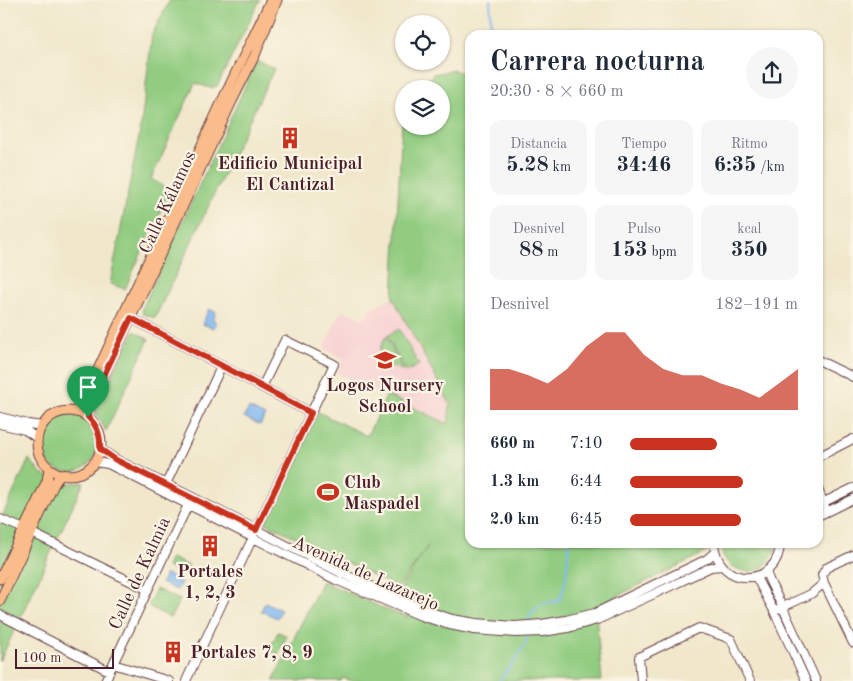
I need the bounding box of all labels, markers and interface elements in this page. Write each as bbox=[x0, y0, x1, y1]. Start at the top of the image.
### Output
map controls bbox=[395, 15, 450, 135]
button: locate bbox=[395, 15, 450, 70]
button: share bbox=[746, 47, 798, 99]
text: Carrera nocturna bbox=[490, 49, 705, 77]
button: layers bbox=[395, 80, 450, 135]
text: 20:30 · 8 × 660 m bbox=[490, 84, 623, 100]
building icon: Edificio Municipal El Cantizal bbox=[277, 125, 303, 151]
text: Distancia bbox=[510, 137, 567, 151]
text: Tiempo bbox=[621, 137, 667, 151]
text: Ritmo bbox=[731, 137, 768, 151]
street label: Calle Kálamos bbox=[136, 148, 200, 257]
place label: Edificio Municipal El Cantizal bbox=[218, 155, 363, 194]
text: 5.28 bbox=[506, 155, 549, 176]
text: 34:46 bbox=[617, 155, 671, 176]
text: 6:35 bbox=[714, 155, 756, 176]
text: km bbox=[549, 160, 571, 174]
text: /km bbox=[756, 160, 785, 174]
text: Desnivel bbox=[513, 222, 565, 236]
text: Pulso bbox=[627, 222, 661, 236]
text: kcal bbox=[737, 222, 761, 236]
text: 88 bbox=[519, 240, 543, 261]
text: 153 bbox=[611, 240, 648, 261]
text: 350 bbox=[731, 240, 768, 261]
text: m bbox=[543, 245, 558, 259]
text: bpm bbox=[648, 245, 677, 259]
text: Desnivel bbox=[490, 297, 549, 313]
text: 182–191 m bbox=[715, 297, 798, 313]
school or university icon: Logos Nursery School bbox=[372, 347, 398, 373]
pin bbox=[67, 366, 109, 417]
icon: arrive bbox=[74, 373, 102, 401]
place label: Logos Nursery School bbox=[326, 377, 444, 416]
text: 660 m bbox=[490, 436, 535, 452]
text: 7:10 bbox=[570, 436, 602, 452]
place label: Club Maspadel bbox=[344, 474, 420, 513]
text: 1.3 km bbox=[490, 474, 539, 490]
text: 6:44 bbox=[570, 474, 602, 490]
sports icon: Club Maspadel bbox=[315, 479, 341, 505]
text: 2.0 km bbox=[490, 512, 539, 528]
text: 6:45 bbox=[570, 512, 602, 528]
street label: Calle de Kalmia bbox=[106, 514, 174, 633]
building icon: Portales 1, 2, 3 bbox=[197, 533, 223, 559]
street label: Avenida de Lazarejo bbox=[290, 533, 442, 614]
place label: Portales 1, 2, 3 bbox=[177, 563, 243, 602]
building icon: Portales 7, 8, 9 bbox=[160, 639, 186, 665]
place label: Portales 7, 8, 9 bbox=[190, 644, 313, 662]
scale bar bbox=[15, 646, 114, 669]
text: 100 m bbox=[22, 651, 61, 665]

